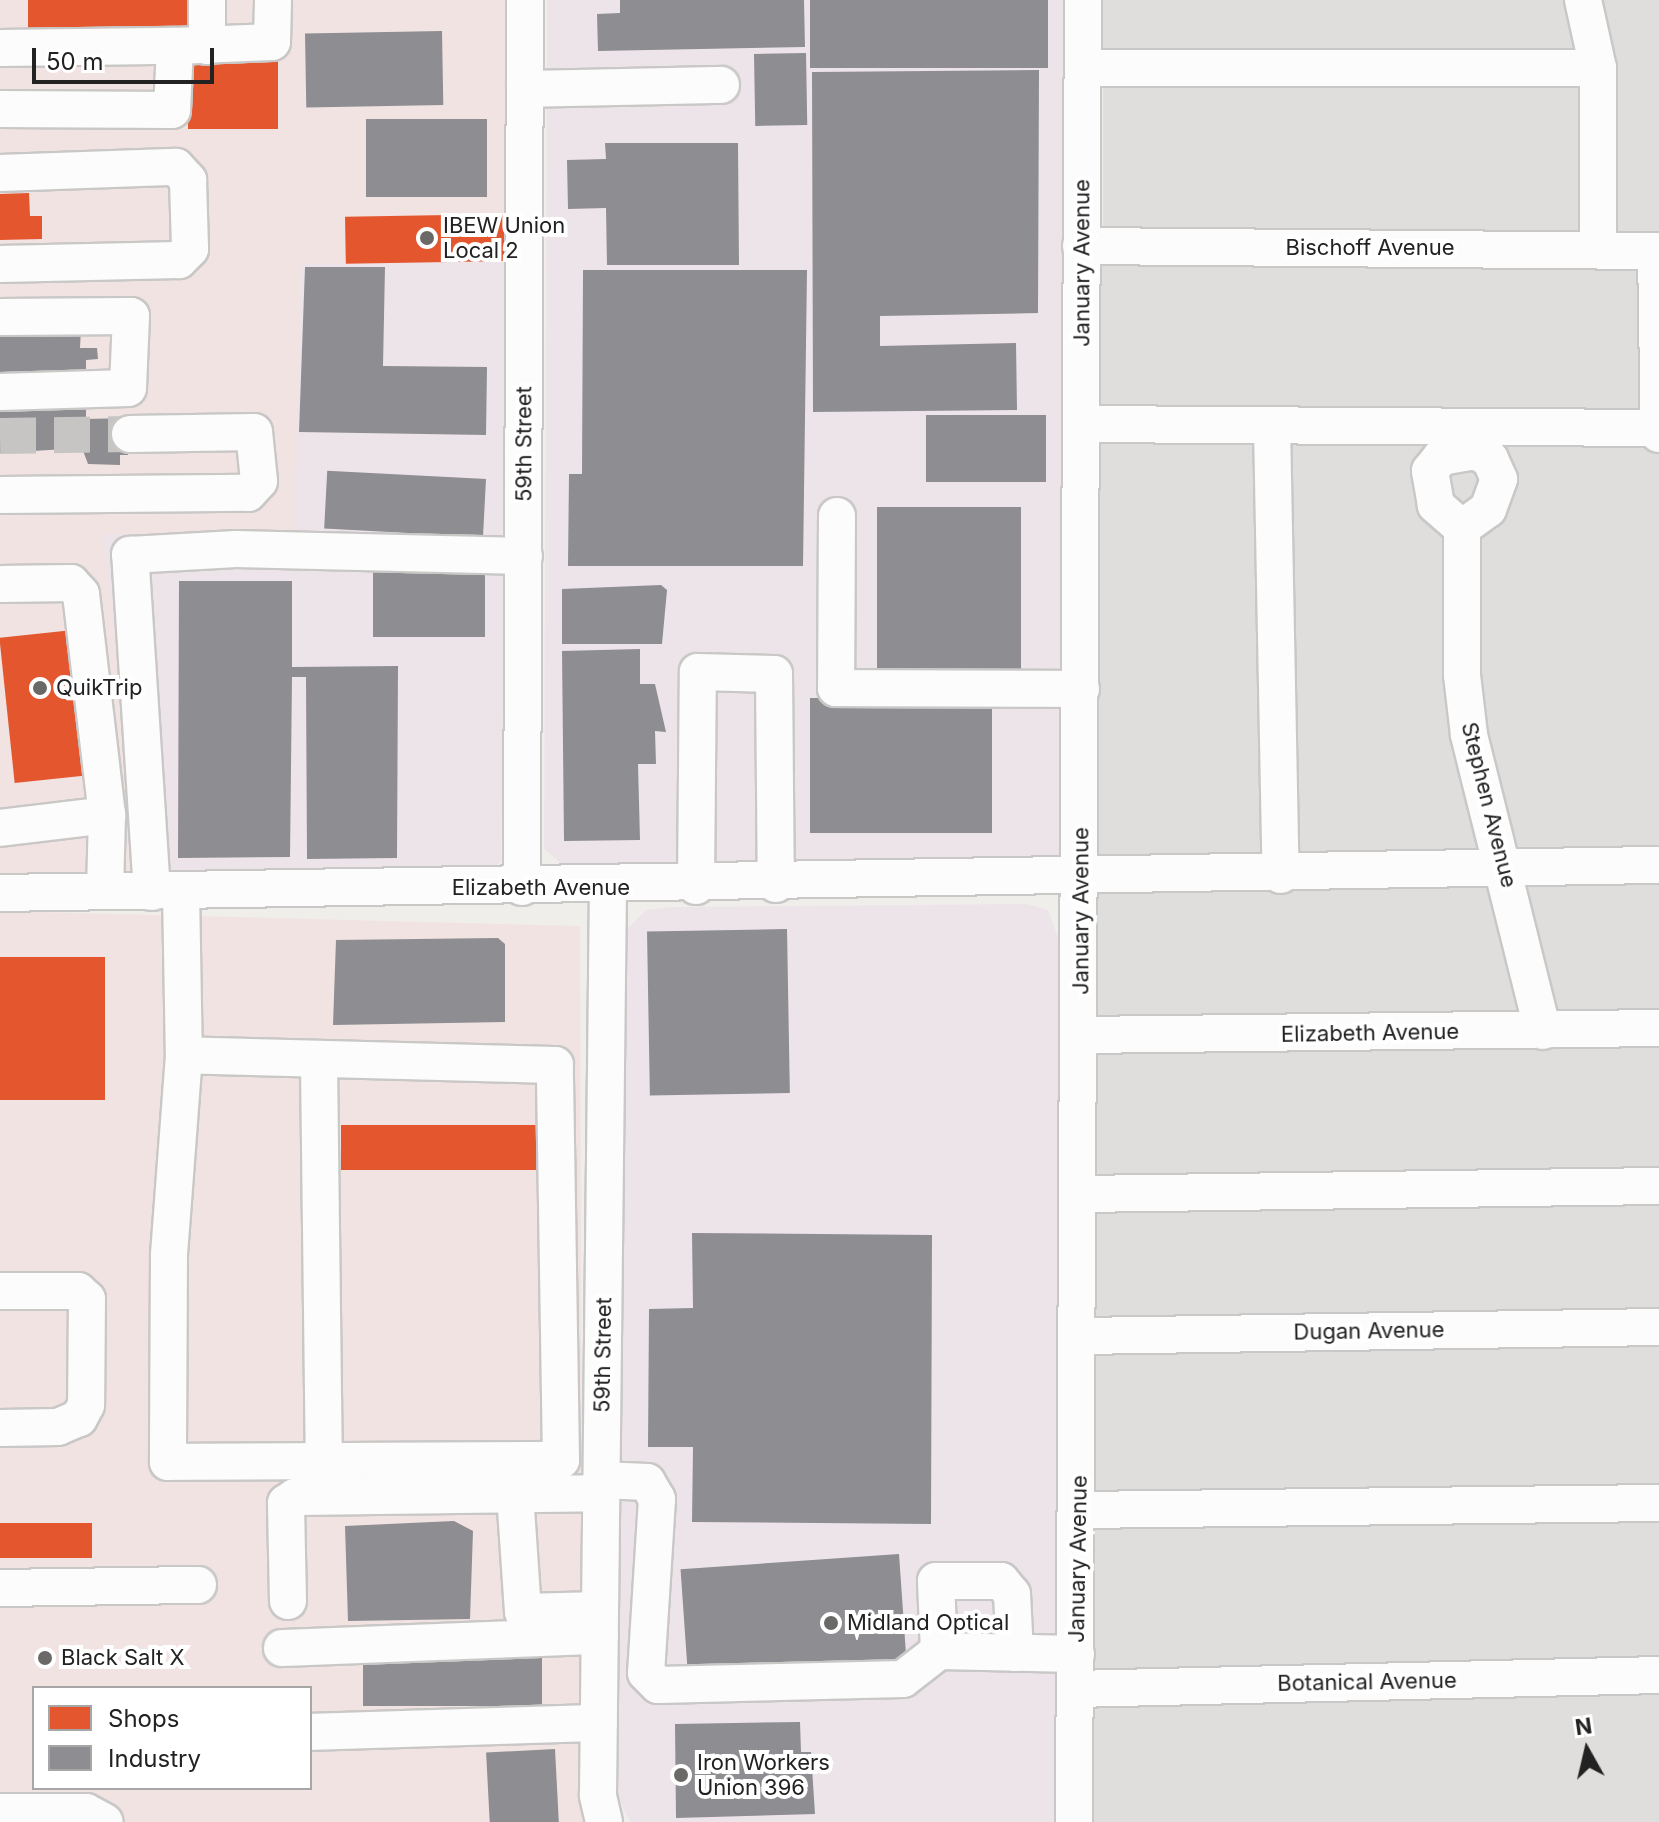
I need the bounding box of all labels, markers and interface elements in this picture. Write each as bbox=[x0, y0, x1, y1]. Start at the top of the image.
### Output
scale bar bbox=[36, 32, 218, 82]
text: 50 m bbox=[46, 47, 104, 76]
street label: January Avenue bbox=[1069, 179, 1095, 347]
place label: IBEW Union Local 2 bbox=[443, 212, 565, 264]
marker: IBEW Union Local 2 bbox=[418, 229, 436, 247]
street label: Bischoff Avenue bbox=[1286, 235, 1454, 261]
street label: 59th Street bbox=[511, 386, 537, 502]
place label: QuikTrip bbox=[56, 675, 142, 701]
marker: QuikTrip bbox=[31, 679, 49, 697]
street label: Stephen Avenue bbox=[1456, 719, 1522, 891]
street label: January Avenue bbox=[1068, 827, 1094, 995]
street label: Elizabeth Avenue bbox=[452, 875, 630, 901]
street label: Elizabeth Avenue bbox=[1281, 1018, 1459, 1048]
street label: 59th Street bbox=[589, 1297, 617, 1413]
street label: Dugan Avenue bbox=[1293, 1316, 1445, 1346]
street label: January Avenue bbox=[1063, 1475, 1093, 1643]
place label: Midland Optical bbox=[847, 1610, 1009, 1636]
marker: Midland Optical bbox=[822, 1614, 840, 1632]
place label: Black Salt X bbox=[61, 1645, 184, 1671]
marker: Black Salt X bbox=[36, 1649, 54, 1667]
street label: Botanical Avenue bbox=[1277, 1667, 1457, 1697]
legend bbox=[32, 1686, 312, 1790]
text: Shops bbox=[108, 1704, 179, 1733]
north arrow bbox=[1547, 1710, 1627, 1790]
text: N bbox=[1574, 1712, 1594, 1740]
text: Industry bbox=[108, 1744, 201, 1773]
place label: Iron Workers Union 396 bbox=[697, 1749, 830, 1800]
marker: Iron Workers Union 396 bbox=[672, 1766, 690, 1784]

